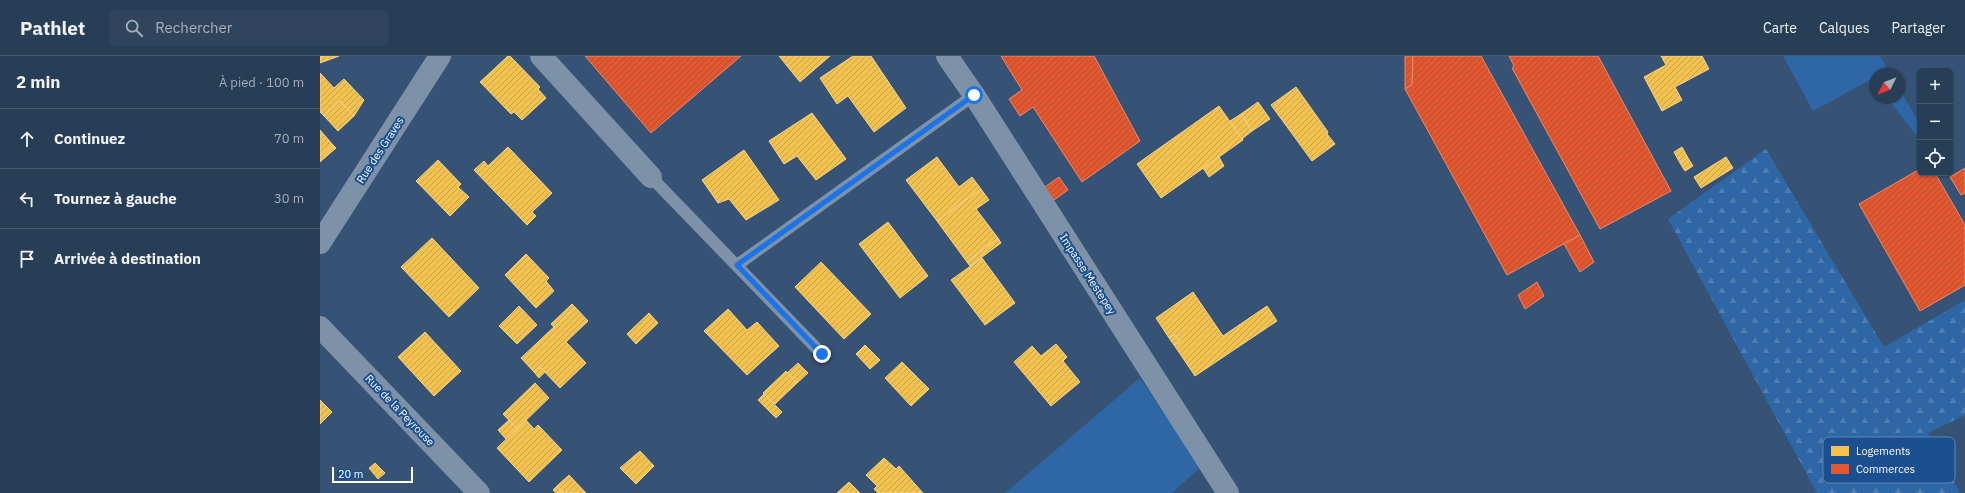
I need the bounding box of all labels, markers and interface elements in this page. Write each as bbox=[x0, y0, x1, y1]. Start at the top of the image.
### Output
search box bbox=[109, 10, 389, 46]
text: Pathlet bbox=[20, 16, 85, 40]
icon: search bbox=[123, 17, 145, 39]
text: Rechercher bbox=[155, 18, 232, 37]
text: Carte bbox=[1763, 19, 1797, 37]
text: Calques bbox=[1819, 19, 1869, 37]
text: Partager bbox=[1891, 19, 1945, 37]
north arrow bbox=[1869, 68, 1905, 104]
map controls bbox=[1917, 68, 1953, 176]
button: + bbox=[1917, 68, 1953, 104]
text: 2 min bbox=[16, 71, 60, 93]
text: À pied · 100 m bbox=[219, 74, 304, 91]
route start bbox=[965, 86, 983, 104]
button: − bbox=[1917, 104, 1953, 140]
street label: Rue des Graves bbox=[353, 114, 407, 186]
icon: ahead bbox=[16, 128, 38, 150]
text: Continuez bbox=[54, 129, 125, 148]
text: 70 m bbox=[274, 130, 304, 147]
button: locate bbox=[1917, 140, 1953, 176]
icon: left bbox=[16, 188, 38, 210]
text: Tournez à gauche bbox=[54, 189, 177, 208]
text: 30 m bbox=[274, 190, 304, 207]
street label: Impasse Mestepey bbox=[1057, 231, 1120, 317]
icon: arrive bbox=[16, 248, 38, 270]
text: Arrivée à destination bbox=[54, 249, 201, 268]
route end bbox=[813, 345, 831, 363]
street label: Rue de la Peyrouse bbox=[362, 371, 438, 449]
legend bbox=[1823, 437, 1955, 483]
text: Logements bbox=[1856, 444, 1910, 458]
text: Commerces bbox=[1856, 462, 1915, 476]
scale bar bbox=[332, 465, 413, 484]
text: 20 m bbox=[338, 467, 363, 481]

